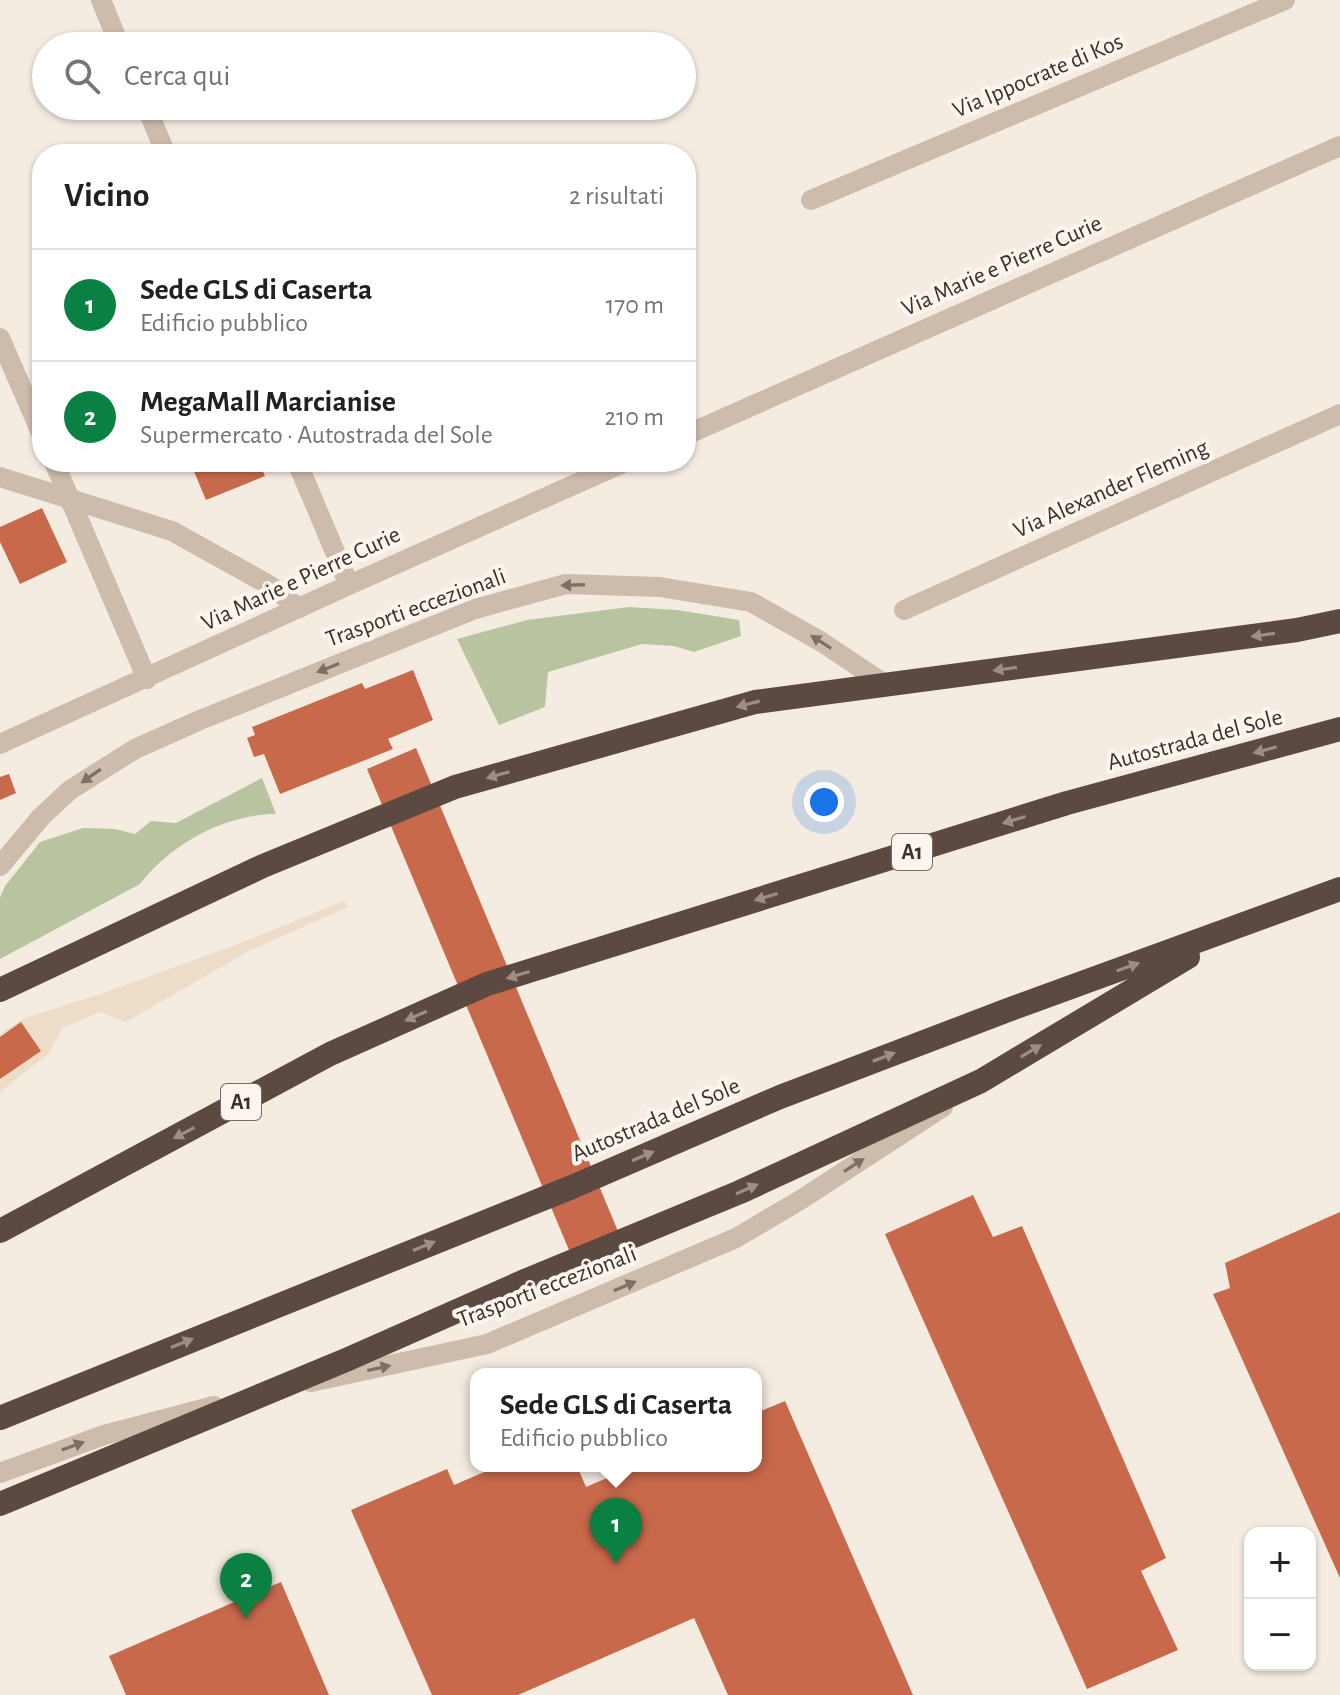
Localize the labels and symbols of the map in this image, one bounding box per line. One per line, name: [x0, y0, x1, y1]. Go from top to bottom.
street label: Via Ippocrate di Kos: [949, 29, 1127, 123]
street label: Via Marie e Pierre Curie: [898, 211, 1106, 321]
street label: Via Alexander Fleming: [1010, 435, 1212, 543]
street label: Via Marie e Pierre Curie: [198, 522, 404, 636]
street label: Trasporti eccezionali: [323, 564, 509, 652]
one-way arrow: [560, 579, 585, 592]
one-way arrow: [1250, 629, 1275, 642]
one-way arrow: [810, 635, 832, 649]
one-way arrow: [316, 662, 340, 675]
one-way arrow: [993, 663, 1018, 676]
one-way arrow: [735, 699, 760, 711]
street label: Autostrada del Sole: [1105, 705, 1285, 775]
one-way arrow: [1252, 744, 1277, 756]
one-way arrow: [81, 768, 102, 783]
one-way arrow: [485, 769, 510, 781]
your location: [804, 782, 844, 822]
one-way arrow: [1002, 814, 1026, 827]
road number: A1: [892, 834, 932, 870]
one-way arrow: [754, 891, 778, 904]
one-way arrow: [1116, 961, 1140, 973]
one-way arrow: [506, 969, 530, 981]
one-way arrow: [404, 1009, 427, 1023]
one-way arrow: [1020, 1044, 1042, 1058]
one-way arrow: [872, 1050, 896, 1063]
street label: Autostrada del Sole: [568, 1074, 744, 1166]
road number: A1: [221, 1084, 261, 1120]
one-way arrow: [172, 1126, 195, 1139]
one-way arrow: [632, 1149, 655, 1163]
one-way arrow: [844, 1158, 865, 1173]
one-way arrow: [735, 1182, 759, 1195]
one-way arrow: [412, 1239, 436, 1252]
street label: Trasporti eccezionali: [454, 1242, 640, 1332]
one-way arrow: [613, 1280, 637, 1293]
one-way arrow: [170, 1336, 194, 1349]
one-way arrow: [367, 1361, 392, 1374]
one-way arrow: [61, 1440, 85, 1452]
pin: 1: [590, 1498, 642, 1564]
pin: 2: [220, 1553, 272, 1619]

